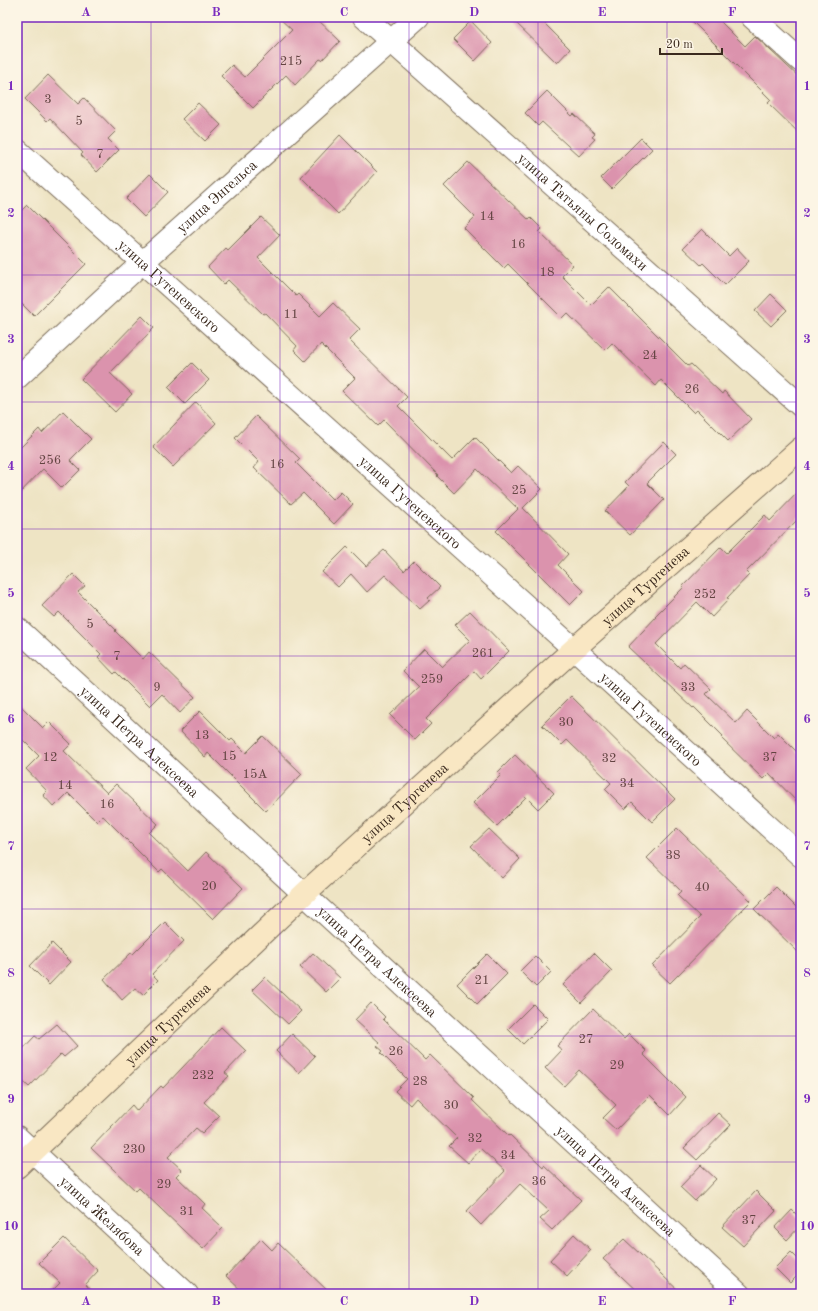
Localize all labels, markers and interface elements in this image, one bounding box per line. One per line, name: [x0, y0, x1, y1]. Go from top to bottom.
text: A: [81, 6, 91, 19]
text: B: [211, 6, 221, 19]
text: C: [340, 6, 348, 19]
text: D: [469, 6, 479, 19]
text: E: [598, 6, 607, 19]
text: F: [728, 6, 737, 19]
scale bar: [660, 30, 722, 56]
text: 20 m: [666, 39, 693, 51]
house number: 215: [280, 55, 302, 68]
text: 1: [7, 80, 15, 93]
text: 1: [803, 80, 811, 93]
house number: 3: [44, 93, 52, 106]
house number: 5: [75, 115, 83, 128]
house number: 7: [96, 148, 104, 161]
street label: улица Татьяны Соломахи: [514, 151, 650, 275]
street label: улица Энгельса: [175, 158, 261, 237]
text: 2: [7, 207, 15, 220]
text: 2: [803, 207, 811, 220]
house number: 14: [479, 210, 495, 223]
street label: улица Гутеневского: [114, 238, 222, 337]
house number: 16: [510, 238, 526, 251]
house number: 18: [539, 266, 555, 279]
house number: 11: [283, 308, 299, 321]
text: 3: [7, 333, 15, 346]
text: 3: [803, 333, 811, 346]
house number: 24: [642, 349, 658, 362]
house number: 26: [684, 383, 700, 396]
house number: 256: [39, 454, 61, 467]
street label: улица Гутеневского: [355, 454, 463, 553]
house number: 16: [269, 458, 285, 471]
text: 4: [7, 460, 15, 473]
text: 4: [803, 460, 811, 473]
house number: 25: [511, 484, 527, 497]
street label: улица Тургенева: [600, 544, 693, 630]
text: 5: [7, 587, 15, 600]
text: 5: [803, 587, 811, 600]
house number: 252: [694, 588, 716, 601]
house number: 5: [86, 618, 94, 631]
house number: 261: [472, 647, 494, 660]
house number: 7: [113, 650, 121, 663]
street label: улица Гутеневского: [596, 670, 704, 770]
house number: 259: [421, 673, 443, 686]
house number: 9: [153, 681, 161, 694]
house number: 33: [680, 681, 696, 694]
street label: улица Петра Алексеева: [76, 684, 201, 802]
text: 6: [7, 713, 15, 726]
text: 6: [803, 713, 811, 726]
house number: 30: [558, 716, 574, 729]
house number: 13: [194, 729, 210, 742]
house number: 15: [221, 750, 237, 763]
house number: 12: [42, 751, 58, 764]
house number: 37: [762, 751, 778, 764]
house number: 32: [601, 752, 617, 765]
street label: улица Тургенева: [359, 760, 452, 847]
house number: 15А: [242, 768, 268, 781]
house number: 34: [619, 777, 635, 790]
house number: 14: [57, 779, 73, 792]
house number: 16: [99, 798, 115, 811]
text: 7: [7, 840, 15, 853]
text: 7: [803, 840, 811, 853]
house number: 38: [665, 849, 681, 862]
house number: 20: [201, 880, 217, 893]
house number: 40: [694, 881, 710, 894]
street label: улица Петра Алексеева: [314, 904, 439, 1021]
text: 8: [7, 967, 15, 980]
text: 8: [803, 967, 811, 980]
house number: 21: [474, 974, 490, 987]
street label: улица Тургенева: [123, 980, 215, 1069]
house number: 27: [578, 1033, 594, 1046]
house number: 26: [388, 1045, 404, 1058]
house number: 29: [609, 1059, 625, 1072]
house number: 232: [192, 1069, 214, 1082]
house number: 28: [412, 1075, 428, 1088]
text: 9: [7, 1093, 15, 1106]
text: 9: [803, 1093, 811, 1106]
house number: 30: [443, 1099, 459, 1112]
street label: улица Петра Алексеева: [552, 1123, 678, 1241]
house number: 32: [467, 1132, 483, 1145]
house number: 230: [123, 1143, 145, 1156]
house number: 34: [500, 1149, 516, 1162]
street label: улица Желябова: [56, 1174, 147, 1260]
house number: 36: [531, 1175, 547, 1188]
house number: 29: [156, 1178, 172, 1191]
house number: 31: [179, 1205, 195, 1218]
house number: 37: [741, 1214, 757, 1227]
text: 10: [3, 1220, 19, 1233]
text: 10: [799, 1220, 815, 1233]
text: A: [81, 1295, 91, 1308]
text: B: [211, 1295, 221, 1308]
text: C: [340, 1295, 348, 1308]
text: D: [469, 1295, 479, 1308]
text: E: [598, 1295, 607, 1308]
text: F: [728, 1295, 737, 1308]

